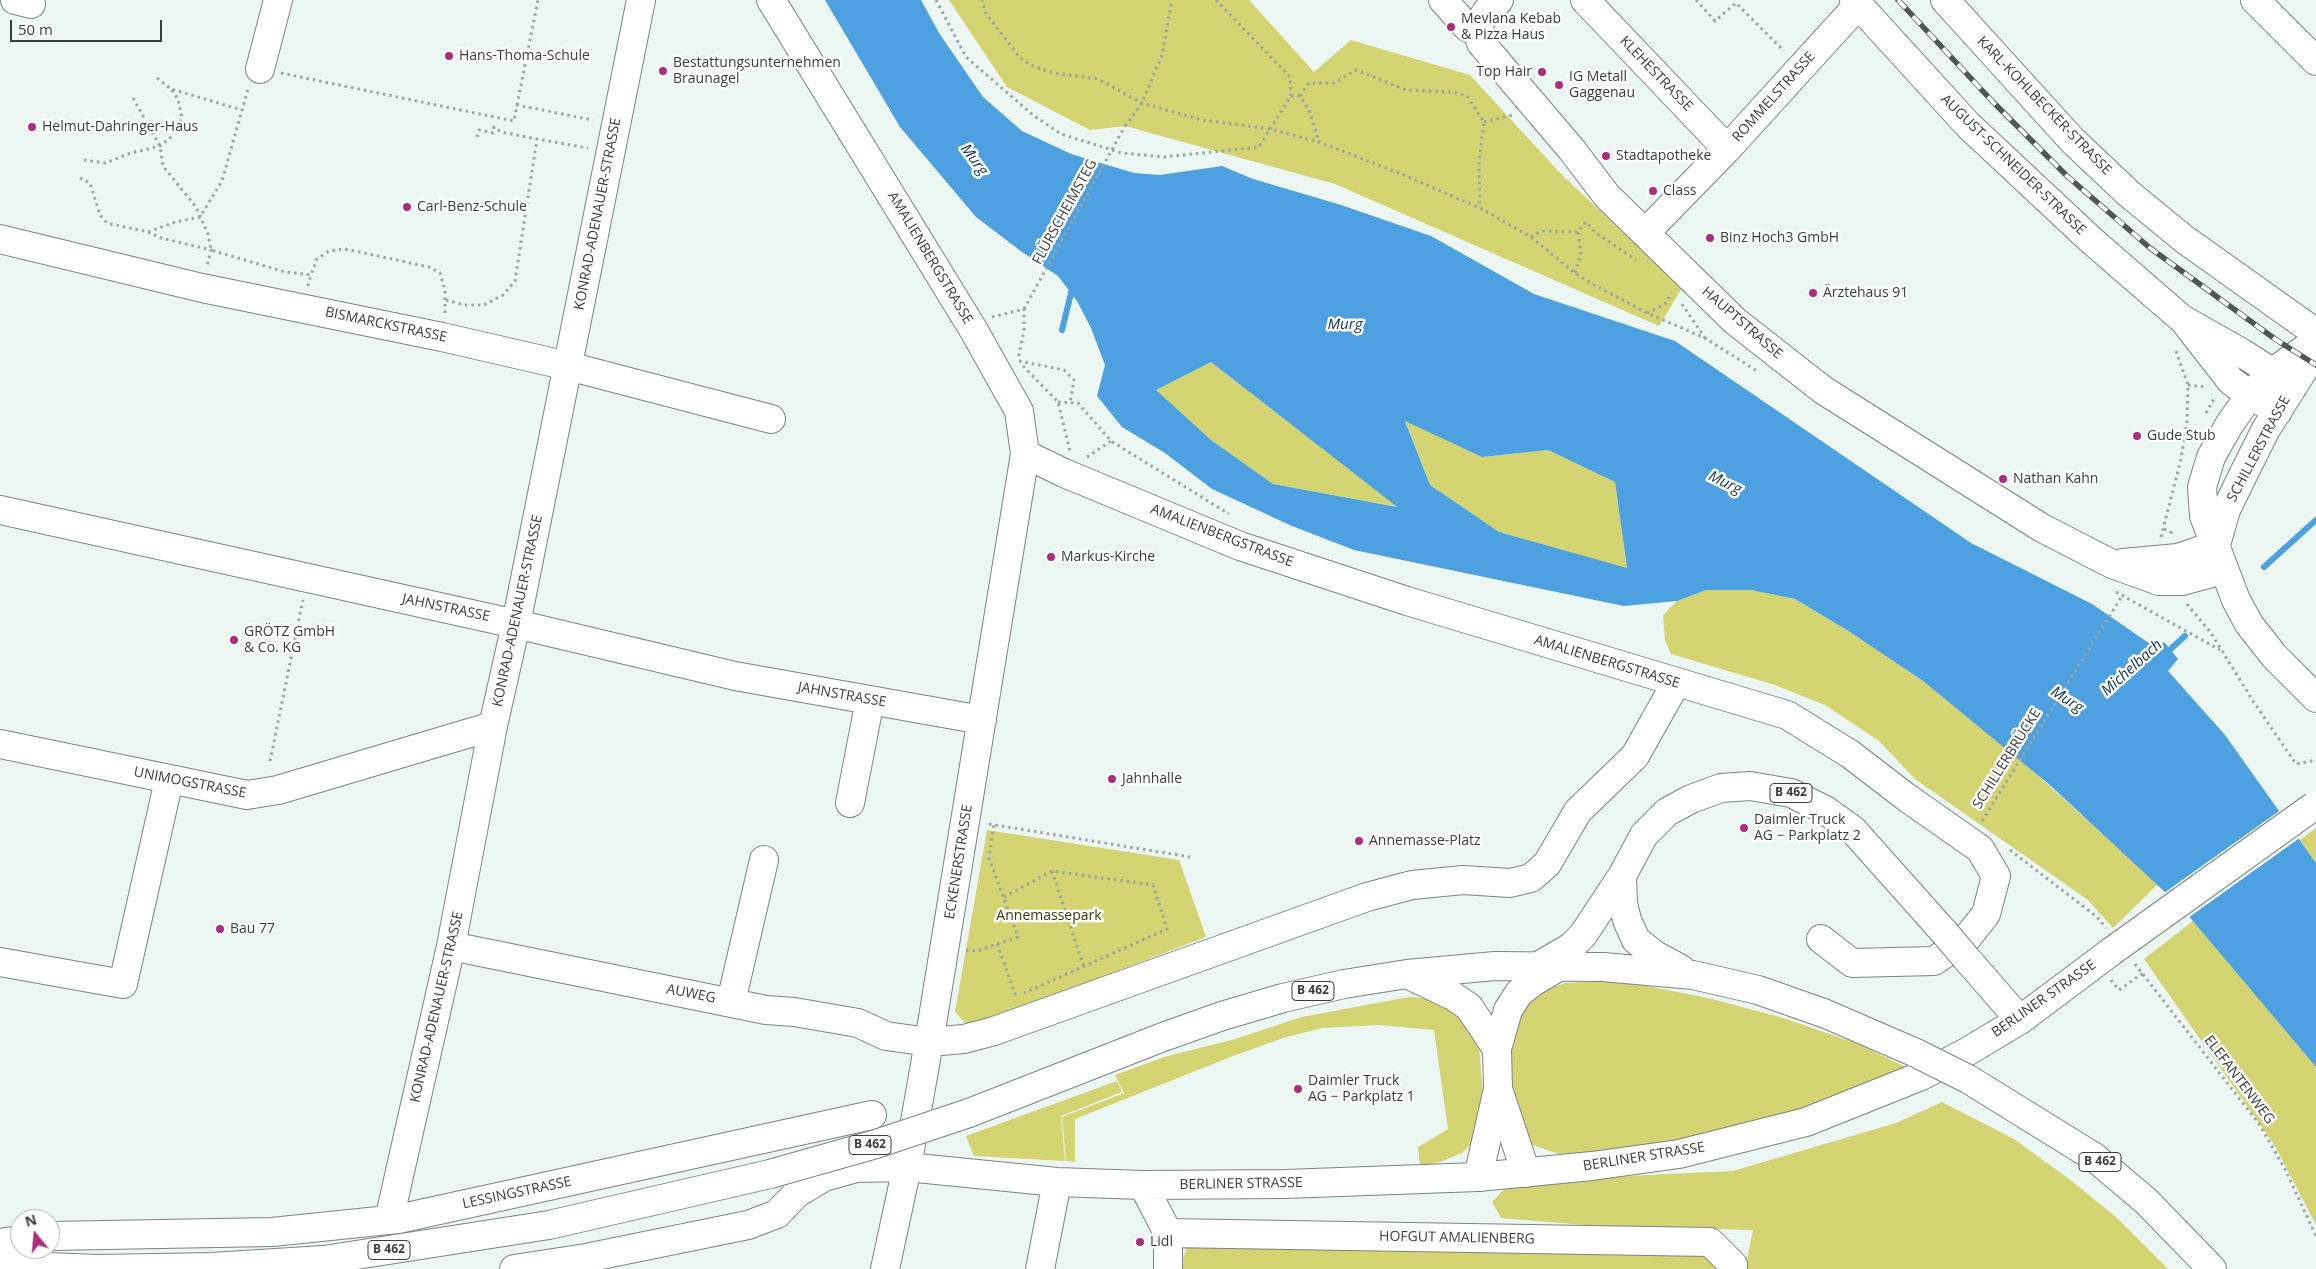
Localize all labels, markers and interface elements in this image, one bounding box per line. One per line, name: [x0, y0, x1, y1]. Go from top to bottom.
scale bar: [12, 10, 165, 42]
place label: Mevlana Kebab & Pizza Haus: [1461, 11, 1561, 44]
text: 50 m: [18, 19, 53, 39]
marker: Mevlana Kebab & Pizza Haus: [1445, 21, 1457, 33]
street label: KLEHESTRASSE: [1616, 33, 1696, 115]
street label: KARL-KOHLBECKER-STRASSE: [1973, 33, 2115, 179]
place label: Hans-Thoma-Schule: [459, 48, 590, 64]
street label: ROMMELSTRASSE: [1729, 48, 1819, 146]
marker: Hans-Thoma-Schule: [443, 50, 455, 62]
place label: Bestattungsunternehmen Braunagel: [673, 55, 841, 88]
place label: Top Hair: [1476, 64, 1532, 80]
marker: Bestattungsunternehmen Braunagel: [657, 65, 669, 77]
marker: Top Hair: [1536, 66, 1548, 78]
place label: IG Metall Gaggenau: [1569, 69, 1635, 102]
marker: IG Metall Gaggenau: [1553, 79, 1565, 91]
street label: AUGUST-SCHNEIDER-STRASSE: [1937, 91, 2089, 239]
street label: KONRAD-ADENAUER-STRASSE: [571, 116, 625, 312]
place label: Helmut-Dahringer-Haus: [42, 119, 198, 135]
marker: Helmut-Dahringer-Haus: [26, 121, 38, 133]
water label: Murg: [956, 141, 992, 179]
place label: Stadtapotheke: [1616, 148, 1711, 164]
marker: Stadtapotheke: [1600, 150, 1612, 162]
street label: FLÜRSCHEIMSTEG: [1029, 156, 1101, 268]
place label: Class: [1663, 183, 1696, 199]
marker: Class: [1647, 185, 1659, 197]
street label: AMALIENBERGSTRASSE: [884, 189, 976, 327]
place label: Carl-Benz-Schule: [417, 199, 527, 215]
marker: Carl-Benz-Schule: [401, 201, 413, 213]
place label: Binz Hoch3 GmbH: [1720, 230, 1839, 246]
marker: Binz Hoch3 GmbH: [1704, 232, 1716, 244]
street label: HAUPTSTRASSE: [1698, 283, 1786, 363]
place label: Ärztehaus 91: [1823, 285, 1908, 301]
marker: Ärztehaus 91: [1807, 287, 1819, 299]
street label: BISMARCKSTRASSE: [324, 304, 448, 346]
water label: Murg: [1328, 316, 1362, 334]
street label: SCHILLERSTRASSE: [2224, 393, 2294, 505]
place label: Gude Stub: [2147, 428, 2216, 444]
marker: Gude Stub: [2131, 430, 2143, 442]
water label: Murg: [1705, 467, 1745, 499]
place label: Nathan Kahn: [2013, 471, 2098, 487]
marker: Nathan Kahn: [1997, 473, 2009, 485]
street label: AMALIENBERGSTRASSE: [1148, 501, 1296, 571]
street label: KONRAD-ADENAUER-STRASSE: [489, 514, 547, 708]
place label: Markus-Kirche: [1061, 549, 1155, 565]
marker: Markus-Kirche: [1045, 551, 1057, 563]
street label: JAHNSTRASSE: [400, 590, 492, 626]
place label: GRÖTZ GmbH & Co. KG: [244, 624, 335, 656]
street label: AMALIENBERGSTRASSE: [1532, 632, 1682, 692]
marker: GRÖTZ GmbH & Co. KG: [228, 634, 240, 646]
water label: Michelbach: [2098, 636, 2166, 700]
street label: JAHNSTRASSE: [796, 679, 888, 711]
water label: Murg: [2047, 683, 2087, 717]
street label: SCHILLERBRÜCKE: [1969, 706, 2045, 812]
street label: UNIMOGSTRASSE: [132, 764, 248, 802]
place label: Jahnhalle: [1122, 771, 1182, 787]
marker: Jahnhalle: [1106, 773, 1118, 785]
road number: B 462: [1770, 784, 1812, 802]
street label: ECKENERSTRASSE: [942, 803, 976, 921]
place label: Daimler Truck AG − Parkplatz 2: [1754, 812, 1861, 844]
marker: Daimler Truck AG − Parkplatz 2: [1738, 822, 1750, 834]
place label: Annemasse-Platz: [1369, 833, 1481, 849]
marker: Annemasse-Platz: [1353, 835, 1365, 847]
park label: Annemassepark: [996, 908, 1102, 924]
street label: KONRAD-ADENAUER-STRASSE: [407, 910, 467, 1104]
place label: Bau 77: [230, 921, 275, 937]
marker: Bau 77: [214, 923, 226, 935]
street label: BERLINER STRASSE: [1989, 957, 2099, 1041]
street label: AUWEG: [665, 981, 717, 1007]
road number: B 462: [1292, 981, 1334, 1000]
street label: ELEFANTENWEG: [2200, 1032, 2278, 1128]
place label: Daimler Truck AG − Parkplatz 1: [1308, 1073, 1415, 1106]
marker: Daimler Truck AG − Parkplatz 1: [1292, 1083, 1304, 1095]
road number: B 462: [849, 1136, 891, 1154]
street label: BERLINER STRASSE: [1582, 1139, 1706, 1175]
road number: B 462: [2079, 1152, 2121, 1172]
street label: LESSINGSTRASSE: [461, 1173, 573, 1213]
street label: BERLINER STRASSE: [1179, 1175, 1303, 1193]
north arrow: [10, 1209, 60, 1259]
text: N: [23, 1209, 39, 1231]
street label: HOFGUT AMALIENBERG: [1379, 1228, 1535, 1248]
place label: Lidl: [1150, 1234, 1173, 1250]
marker: Lidl: [1134, 1236, 1146, 1248]
road number: B 462: [368, 1240, 410, 1260]

